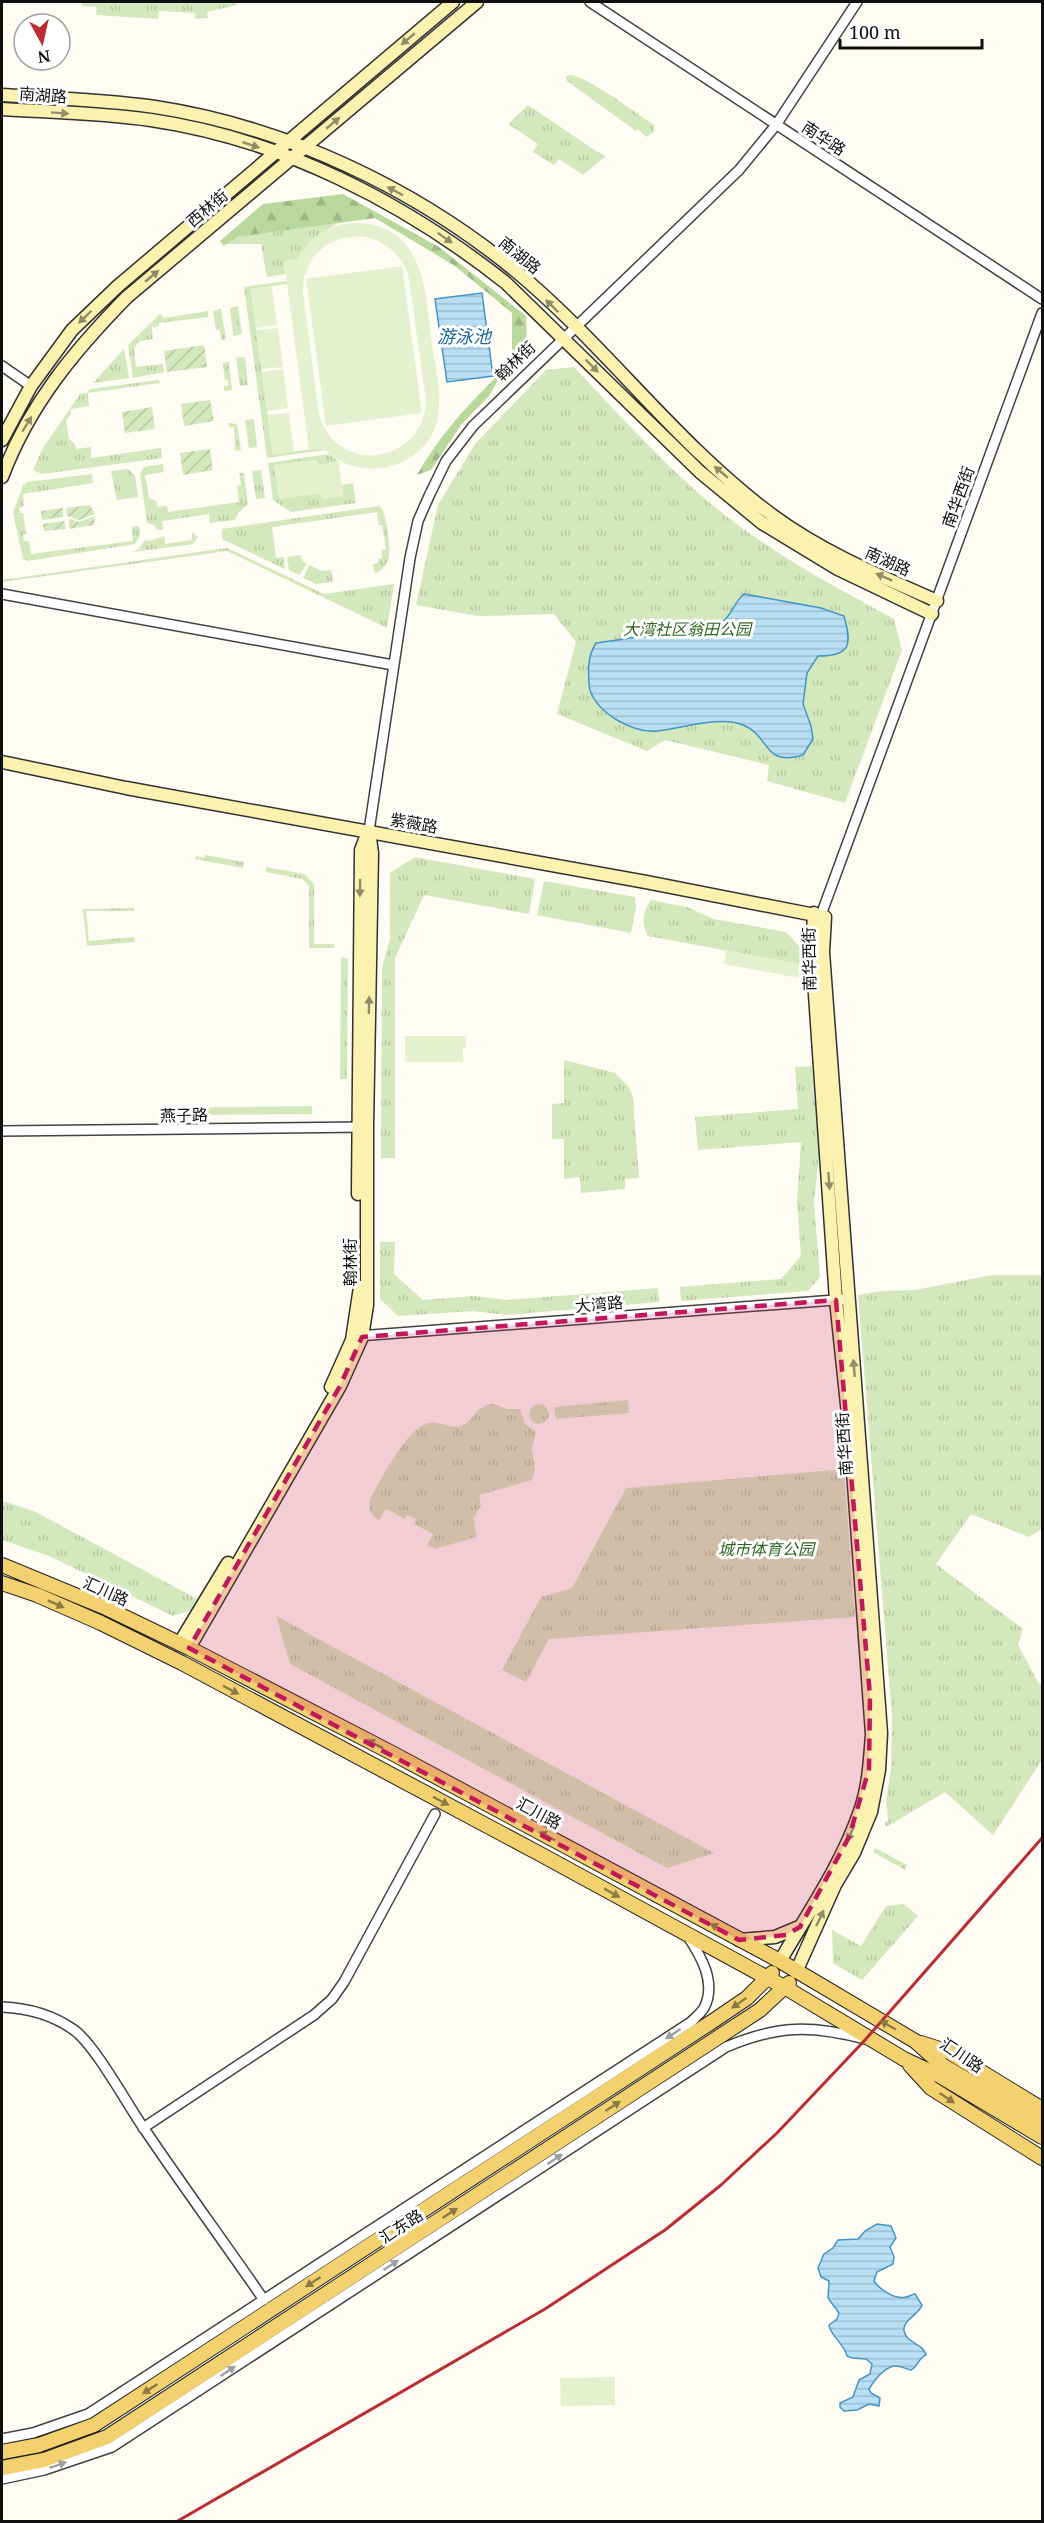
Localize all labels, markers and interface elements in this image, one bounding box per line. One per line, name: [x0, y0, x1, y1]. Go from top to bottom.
north arrow: [12, 12, 72, 72]
scale bar: [840, 12, 982, 50]
text: 100 m: [849, 20, 901, 44]
one-way arrow: [401, 32, 416, 45]
text: N: [36, 45, 52, 69]
street label: 南湖路: [18, 82, 68, 108]
one-way arrow: [50, 108, 69, 117]
one-way arrow: [325, 116, 341, 129]
street label: 南华路: [798, 116, 850, 160]
one-way arrow: [242, 141, 260, 151]
street label: 西林街: [182, 184, 232, 232]
one-way arrow: [387, 186, 404, 196]
street label: 南湖路: [494, 231, 546, 279]
one-way arrow: [437, 232, 453, 244]
one-way arrow: [144, 270, 159, 283]
one-way arrow: [546, 299, 560, 313]
one-way arrow: [79, 310, 93, 324]
water label: 游泳池: [437, 324, 493, 348]
street label: 翰林街: [490, 336, 540, 386]
one-way arrow: [585, 359, 600, 373]
one-way arrow: [21, 416, 32, 432]
street label: 南华西街: [937, 463, 979, 531]
one-way arrow: [713, 466, 729, 479]
street label: 南湖路: [862, 541, 914, 581]
one-way arrow: [875, 572, 893, 581]
park label: 大湾社区翁田公园: [623, 618, 753, 640]
street label: 紫薇路: [388, 808, 440, 838]
one-way arrow: [355, 879, 365, 898]
street label: 南华西街: [797, 927, 821, 991]
one-way arrow: [364, 996, 374, 1015]
street label: 燕子路: [160, 1104, 208, 1126]
one-way arrow: [824, 1171, 833, 1190]
street label: 翰林街: [339, 1238, 361, 1286]
street label: 大湾路: [574, 1291, 624, 1317]
one-way arrow: [849, 1358, 859, 1377]
street label: 南华西街: [831, 1411, 857, 1477]
park label: 城市体育公园: [718, 1538, 816, 1560]
street label: 汇川路: [80, 1571, 132, 1611]
one-way arrow: [48, 1599, 66, 1609]
one-way arrow: [223, 1685, 240, 1695]
one-way arrow: [366, 1739, 383, 1749]
street label: 汇川路: [513, 1792, 565, 1834]
one-way arrow: [432, 1796, 449, 1806]
one-way arrow: [845, 1824, 855, 1842]
one-way arrow: [538, 1831, 555, 1841]
one-way arrow: [604, 1888, 621, 1898]
one-way arrow: [815, 1909, 825, 1927]
one-way arrow: [710, 1923, 727, 1933]
one-way arrow: [732, 1997, 748, 2009]
one-way arrow: [880, 2019, 896, 2030]
one-way arrow: [665, 2028, 681, 2039]
street label: 汇川路: [936, 2032, 988, 2078]
one-way arrow: [939, 2092, 955, 2103]
one-way arrow: [605, 2100, 621, 2112]
one-way arrow: [546, 2153, 563, 2164]
street label: 汇东路: [375, 2204, 427, 2248]
one-way arrow: [442, 2207, 458, 2219]
one-way arrow: [383, 2260, 399, 2271]
one-way arrow: [305, 2277, 321, 2288]
one-way arrow: [220, 2366, 236, 2377]
one-way arrow: [142, 2383, 158, 2395]
one-way arrow: [49, 2460, 67, 2470]

